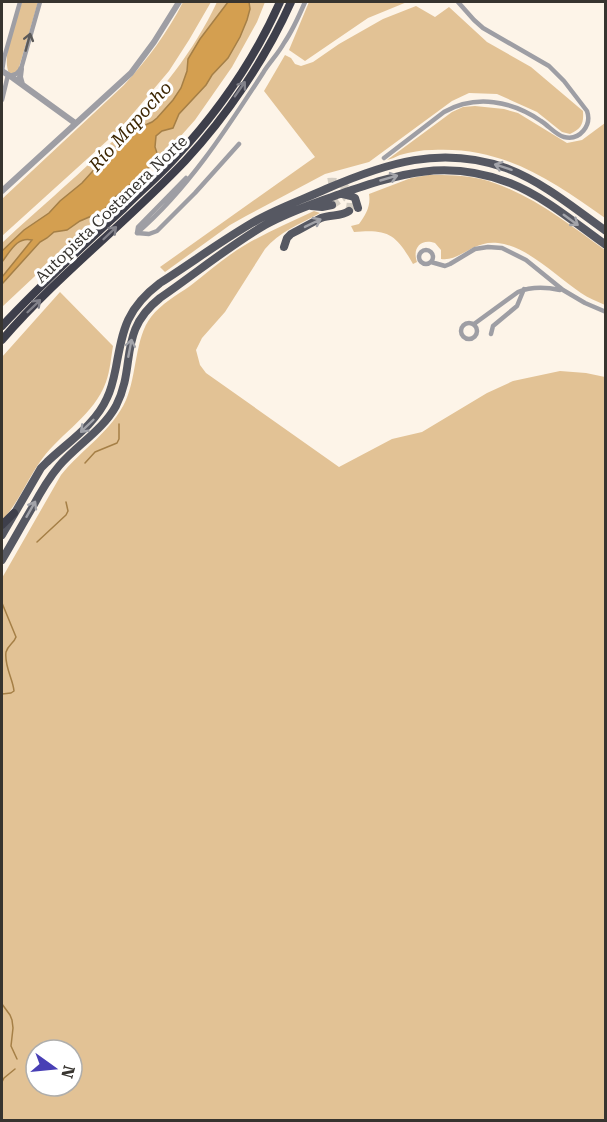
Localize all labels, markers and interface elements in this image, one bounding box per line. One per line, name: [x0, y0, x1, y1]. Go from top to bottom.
one-way arrow: [23, 33, 35, 52]
water label: Río Mapocho: [84, 77, 176, 176]
one-way arrow: [234, 81, 247, 98]
street label: Autopista Costanera Norte: [31, 131, 191, 287]
one-way arrow: [494, 161, 513, 172]
one-way arrow: [379, 172, 398, 183]
one-way arrow: [563, 214, 579, 226]
one-way arrow: [303, 216, 321, 228]
one-way arrow: [102, 226, 117, 241]
one-way arrow: [26, 299, 41, 314]
one-way arrow: [125, 338, 136, 358]
one-way arrow: [80, 418, 95, 433]
one-way arrow: [25, 501, 37, 518]
north arrow: [24, 1038, 84, 1098]
text: N: [57, 1063, 79, 1080]

